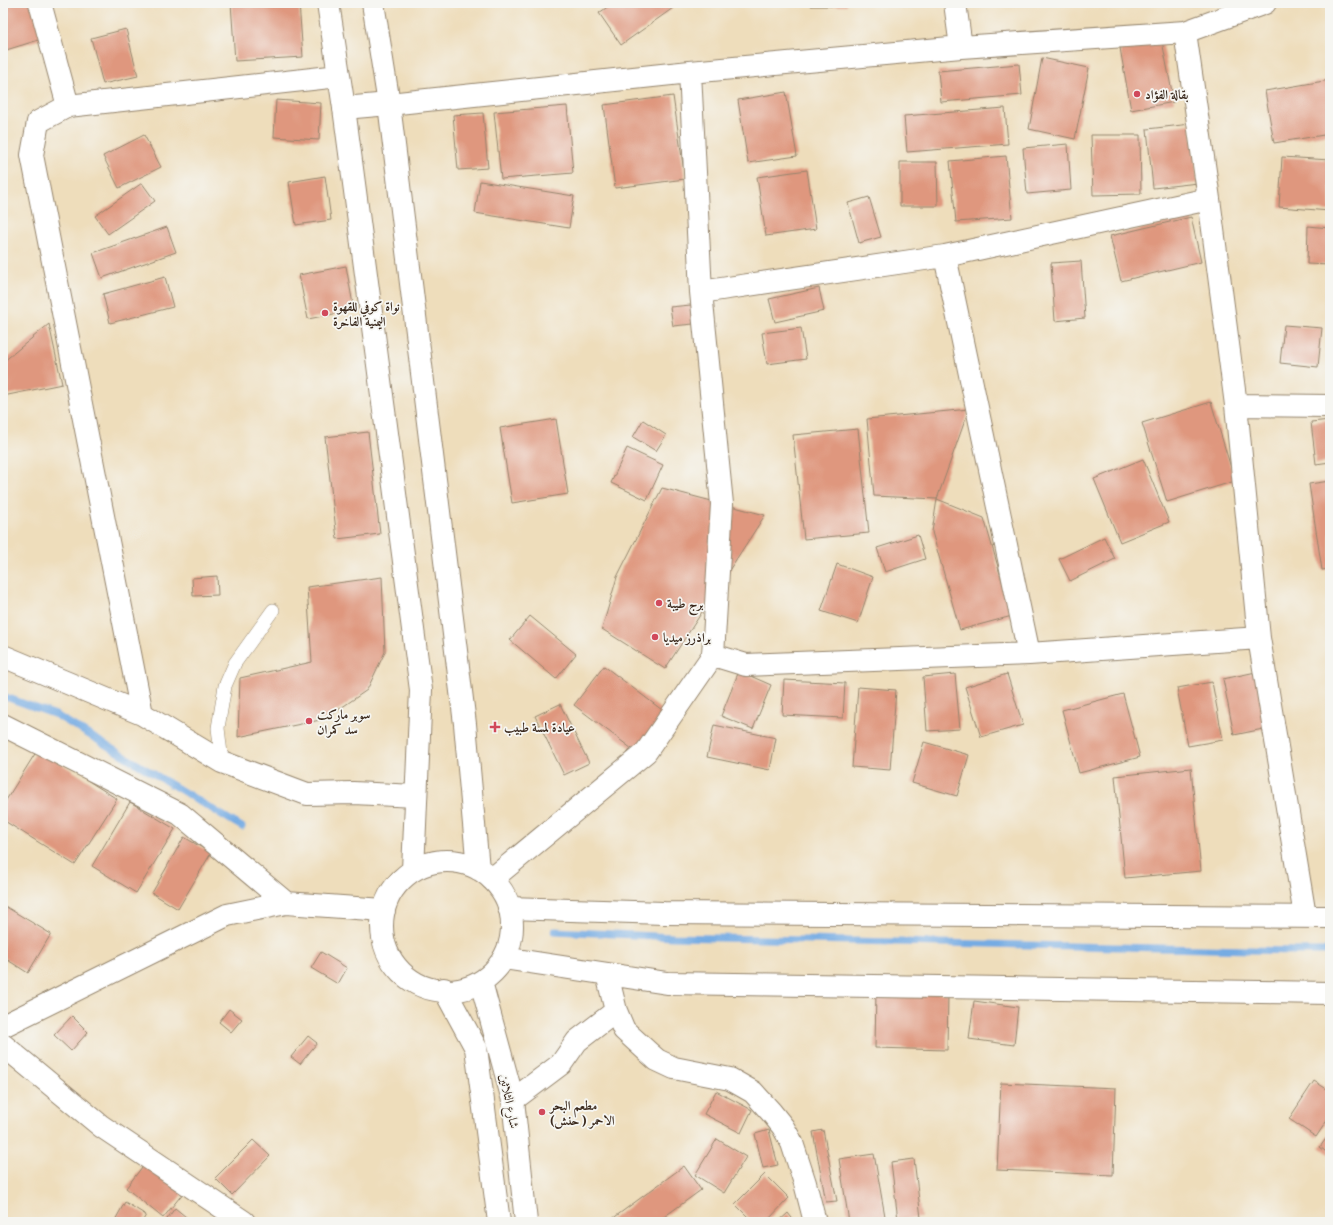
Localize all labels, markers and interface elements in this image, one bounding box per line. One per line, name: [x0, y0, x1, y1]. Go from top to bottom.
place label: بقالة الفؤاد: [1145, 85, 1189, 104]
marker: بقالة الفؤاد: [1132, 89, 1142, 99]
place label: نواة كوفي للقهوة اليمنية الفاخرة: [333, 297, 400, 331]
marker: نواة كوفي للقهوة اليمنية الفاخرة: [320, 308, 330, 318]
place label: برج طيبة: [667, 594, 704, 616]
marker: برج طيبة: [654, 598, 664, 608]
place label: براذرز ميديا: [663, 628, 712, 647]
marker: براذرز ميديا: [650, 632, 660, 642]
place label: سوبر ماركت سد كمران: [317, 705, 370, 739]
marker: سوبر ماركت سد كمران: [304, 716, 314, 726]
place label: عيادة لمسة طبيب: [504, 718, 575, 737]
marker: عيادة لمسة طبيب: [489, 721, 501, 733]
street label: شارع الثلاثين: [493, 1072, 524, 1130]
place label: مطعم البحر الاحمر ( حنش): [548, 1096, 615, 1130]
marker: مطعم البحر الاحمر ( حنش): [537, 1107, 547, 1117]

